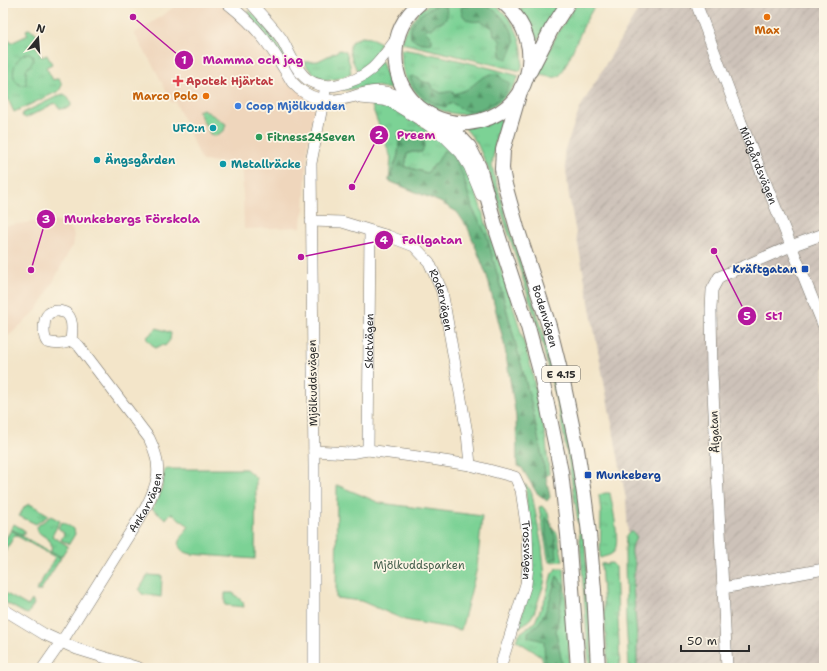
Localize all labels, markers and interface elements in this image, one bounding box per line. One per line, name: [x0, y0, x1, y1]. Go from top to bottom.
marker: Max: [762, 12, 772, 22]
north arrow: [18, 18, 58, 58]
text: N: [34, 20, 47, 37]
place label: Max: [754, 23, 780, 38]
callout: Mamma och jag: [174, 48, 311, 72]
text: 1: [181, 52, 187, 68]
text: Mamma och jag: [203, 52, 304, 68]
place label: Apotek Hjärtat: [186, 74, 274, 89]
marker: Apotek Hjärtat: [173, 76, 183, 86]
place label: Marco Polo: [133, 89, 198, 104]
marker: Marco Polo: [201, 91, 211, 101]
place label: Coop Mjölkudden: [246, 99, 346, 114]
marker: Coop Mjölkudden: [233, 101, 243, 111]
place label: UFO:n: [172, 121, 206, 136]
marker: UFO:n: [208, 123, 218, 133]
callout: Preem: [369, 123, 443, 147]
street label: Midgårdsvägen: [736, 124, 781, 207]
text: 2: [375, 127, 384, 143]
text: Preem: [397, 127, 435, 143]
place label: Fitness24Seven: [267, 130, 356, 145]
marker: Fitness24Seven: [254, 132, 264, 142]
place label: Ängsgården: [105, 153, 176, 168]
marker: Ängsgården: [92, 155, 102, 165]
place label: Metallräcke: [231, 157, 301, 172]
marker: Metallräcke: [218, 159, 228, 169]
callout: Munkebergs Förskola: [36, 207, 208, 231]
text: 3: [42, 211, 50, 227]
text: Munkebergs Förskola: [64, 211, 201, 227]
callout: Fallgatan: [374, 228, 471, 252]
text: 4: [380, 232, 389, 248]
text: Fallgatan: [402, 232, 462, 248]
place label: Kräftgatan: [732, 262, 798, 277]
marker: Kräftgatan: [800, 264, 810, 274]
street label: Rodervägen: [425, 266, 456, 332]
street label: Bodenvägen: [529, 283, 562, 349]
callout: St1: [737, 304, 791, 328]
text: 5: [743, 308, 751, 324]
text: St1: [765, 308, 783, 324]
street label: Skotvägen: [361, 313, 377, 369]
street label: Mjölkuddsvägen: [305, 339, 321, 426]
road number: E 4.15: [542, 366, 580, 382]
street label: Ålgatan: [705, 410, 724, 454]
place label: Munkeberg: [596, 468, 661, 483]
marker: Munkeberg: [583, 470, 593, 480]
street label: Ankarvägen: [125, 472, 165, 535]
street label: Trossvägen: [518, 520, 536, 581]
park label: Mjölkuddsparken: [373, 558, 465, 573]
scale bar: [681, 627, 749, 653]
text: 50 m: [687, 633, 717, 649]

